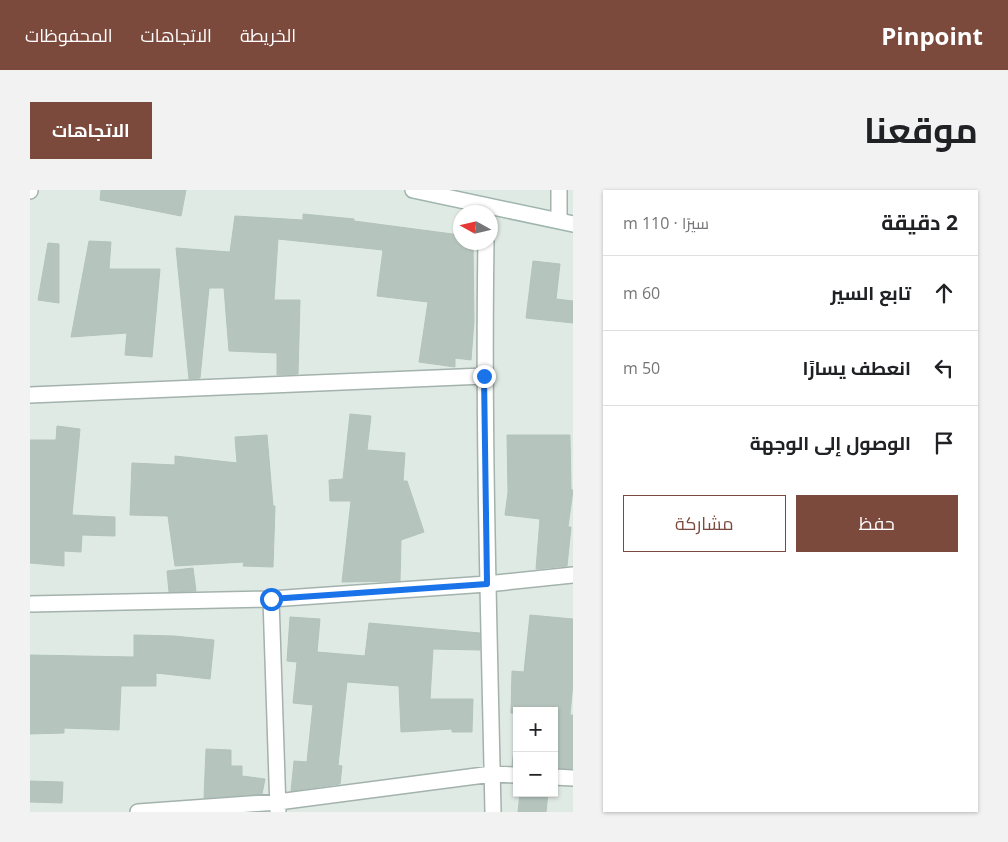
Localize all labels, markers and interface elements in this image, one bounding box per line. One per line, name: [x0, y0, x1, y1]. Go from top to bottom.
text: Pinpoint: [881, 19, 983, 52]
text: المحفوظات: [25, 23, 113, 47]
text: الاتجاهات: [141, 23, 212, 47]
text: الخريطة: [240, 23, 296, 47]
button: الاتجاهات: [30, 102, 152, 159]
text: موقعنا: [864, 106, 978, 153]
north arrow: [453, 205, 498, 250]
text: 2 دقيقة: [881, 208, 958, 236]
text: سيرًا · 110 m: [623, 212, 709, 234]
icon: ahead: [930, 279, 958, 307]
text: تابع السير: [831, 280, 911, 306]
text: 60 m: [623, 282, 660, 304]
icon: left: [930, 354, 958, 382]
text: انعطف يسارًا: [802, 355, 911, 381]
text: 50 m: [623, 357, 660, 379]
route end: [473, 365, 496, 388]
icon: arrive: [930, 429, 958, 457]
text: الوصول إلى الوجهة: [750, 430, 911, 456]
button: مشاركة: [623, 495, 786, 552]
button: حفظ: [796, 495, 958, 552]
route start: [260, 588, 283, 611]
map controls: [513, 707, 558, 797]
button: +: [513, 707, 558, 752]
button: −: [513, 752, 558, 797]

